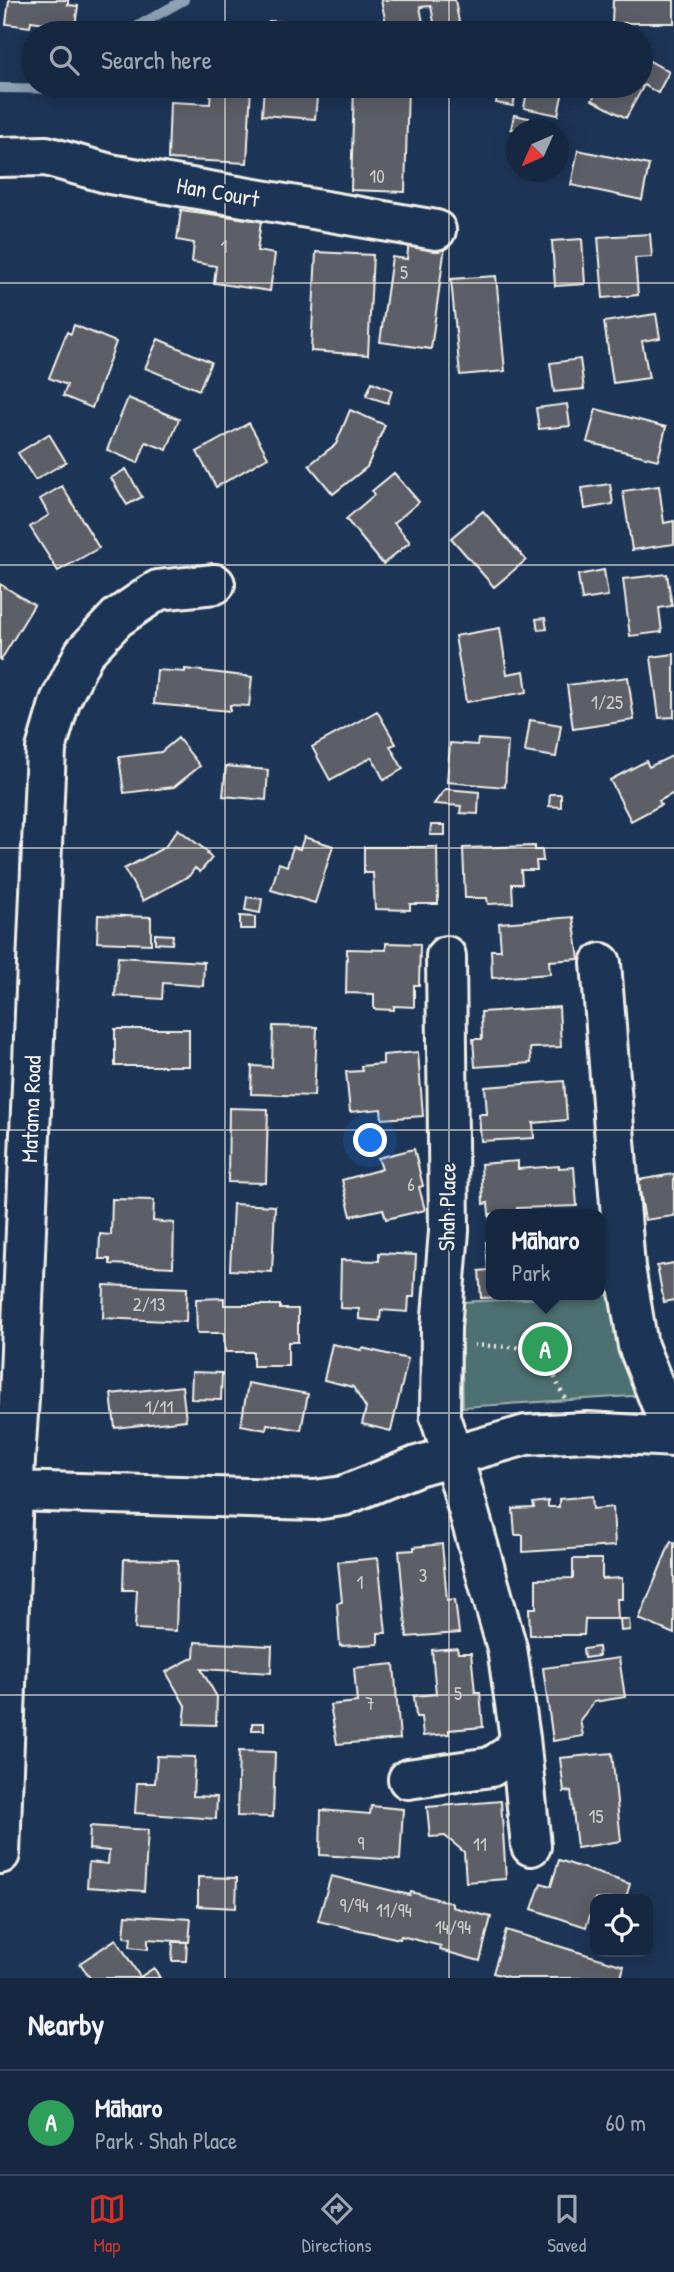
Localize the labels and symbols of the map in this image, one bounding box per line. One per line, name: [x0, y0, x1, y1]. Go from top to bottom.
north arrow: [506, 119, 569, 182]
house number: 10: [369, 163, 385, 189]
street label: Han Court: [174, 169, 263, 214]
house number: 1: [221, 233, 228, 259]
house number: 5: [400, 259, 408, 285]
house number: 1/25: [591, 689, 623, 715]
street label: Matama Road: [13, 1055, 48, 1163]
your location: [353, 1123, 387, 1157]
street label: Shah Place: [430, 1162, 463, 1251]
house number: 6: [407, 1171, 415, 1197]
house number: 2/13: [133, 1291, 165, 1317]
pin: A: [522, 1323, 568, 1375]
house number: 1/11: [145, 1394, 173, 1420]
house number: 3: [419, 1562, 427, 1588]
house number: 1: [357, 1569, 364, 1595]
house number: 5: [454, 1680, 462, 1706]
house number: 7: [365, 1690, 375, 1716]
house number: 15: [589, 1803, 603, 1829]
house number: 9: [358, 1830, 365, 1856]
house number: 11: [473, 1831, 487, 1857]
house number: 9/94: [339, 1892, 369, 1918]
house number: 11/94: [376, 1897, 412, 1923]
house number: 14/94: [435, 1914, 471, 1940]

